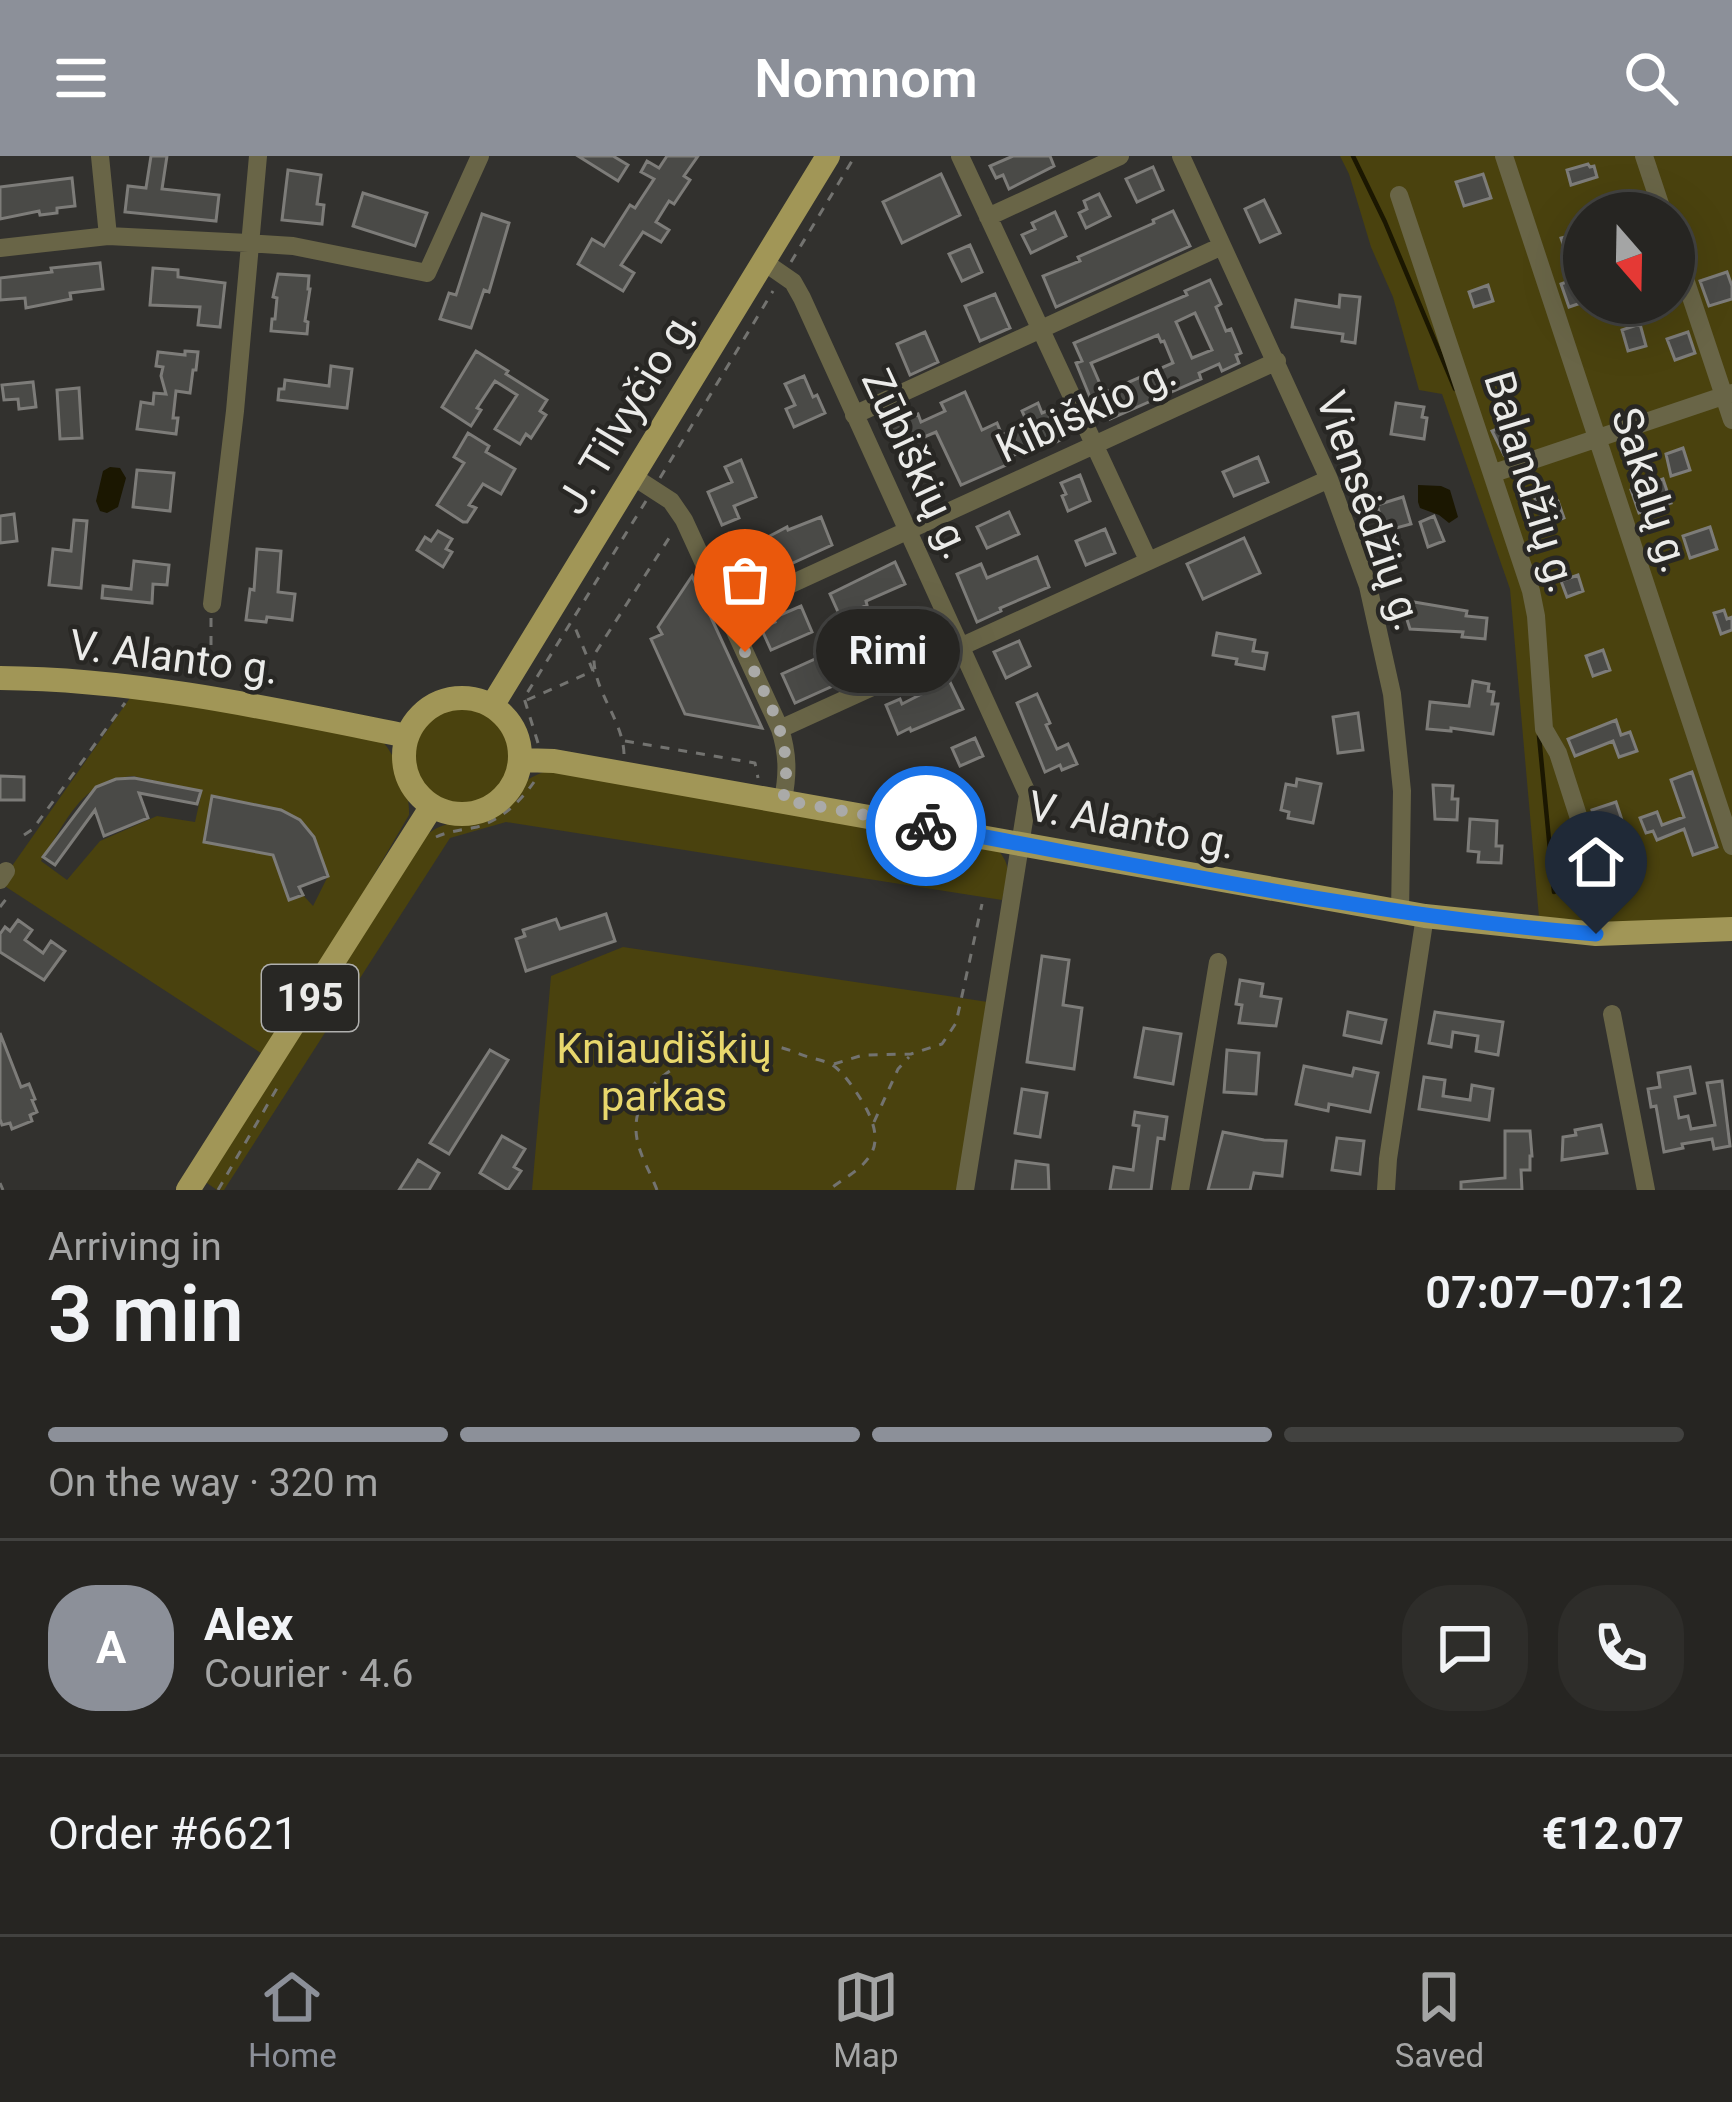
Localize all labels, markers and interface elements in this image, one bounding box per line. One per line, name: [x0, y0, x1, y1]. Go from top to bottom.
icon: menu: [48, 45, 114, 111]
icon: search: [1618, 45, 1684, 111]
text: Nomnom: [754, 47, 978, 110]
north arrow: [1563, 192, 1695, 324]
map controls: [1563, 192, 1695, 324]
street label: J. Tilvyčio g.: [547, 300, 707, 522]
street label: Kibiškio g.: [988, 347, 1184, 473]
street label: Zūbiškių g.: [852, 362, 982, 566]
street label: Balandžių g.: [1474, 366, 1588, 598]
street label: Viensėdžių g.: [1306, 385, 1434, 637]
street label: Sakalų g.: [1601, 401, 1701, 579]
pin: [694, 529, 796, 652]
icon: bag: [712, 547, 778, 613]
callout: Rimi: [817, 610, 961, 694]
street label: V. Alanto g.: [67, 620, 281, 694]
text: Rimi: [849, 628, 927, 674]
courier: [866, 766, 986, 886]
street label: V. Alanto g.: [1024, 781, 1240, 869]
icon: bike: [893, 793, 959, 859]
pin: [1545, 811, 1647, 934]
icon: home: [1563, 829, 1629, 895]
road number: 195: [262, 965, 358, 1031]
park label: Kniaudiškių parkas: [556, 1024, 772, 1121]
text: Arriving in: [48, 1224, 222, 1270]
text: 07:07–07:12: [1425, 1266, 1684, 1319]
text: 3 min: [48, 1269, 244, 1360]
text: On the way · 320 m: [48, 1460, 379, 1506]
button: chat: [1402, 1585, 1528, 1711]
button: phone: [1558, 1585, 1684, 1711]
text: Alex: [204, 1598, 293, 1651]
text: A: [96, 1621, 126, 1674]
text: Courier · 4.6: [204, 1651, 413, 1697]
text: Order #6621: [48, 1807, 298, 1860]
text: €12.07: [1542, 1807, 1684, 1860]
tab: Home: [248, 1964, 337, 2075]
tab: Map: [833, 1964, 899, 2075]
tab: Saved: [1395, 1964, 1484, 2075]

